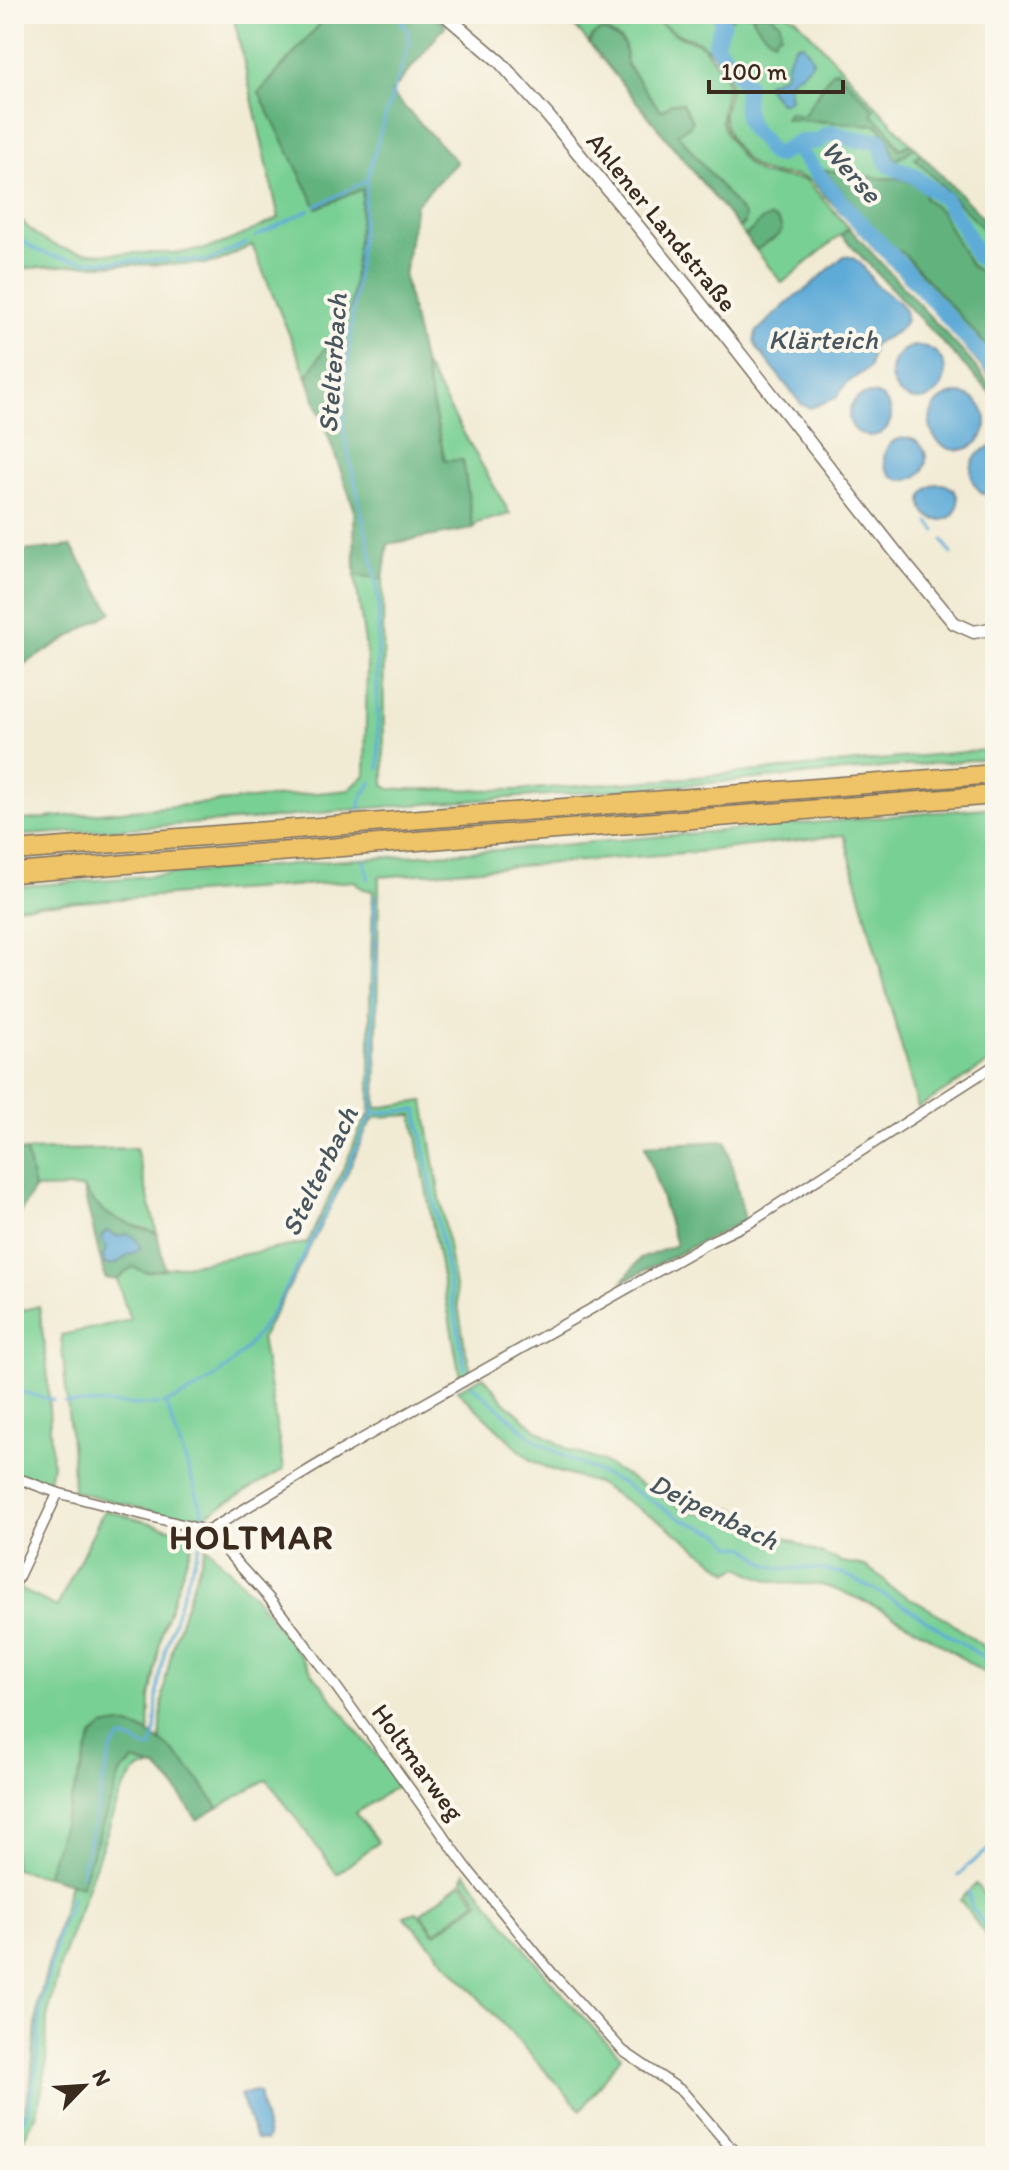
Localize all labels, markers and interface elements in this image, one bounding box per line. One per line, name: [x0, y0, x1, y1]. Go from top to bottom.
scale bar: [709, 44, 843, 94]
text: 100 m: [721, 57, 787, 86]
street label: Ahlener Landstraße: [580, 126, 744, 318]
water label: Werse: [815, 132, 890, 211]
water label: Stelterbach: [310, 291, 354, 434]
water label: Klärteich: [768, 322, 878, 356]
water label: Stelterbach: [273, 1100, 365, 1241]
water label: Deipenbach: [644, 1465, 785, 1557]
district label: HOLTMAR: [169, 1517, 335, 1558]
street label: Holtmarweg: [365, 1697, 472, 1827]
north arrow: [44, 2046, 124, 2126]
text: N: [86, 2065, 117, 2090]

